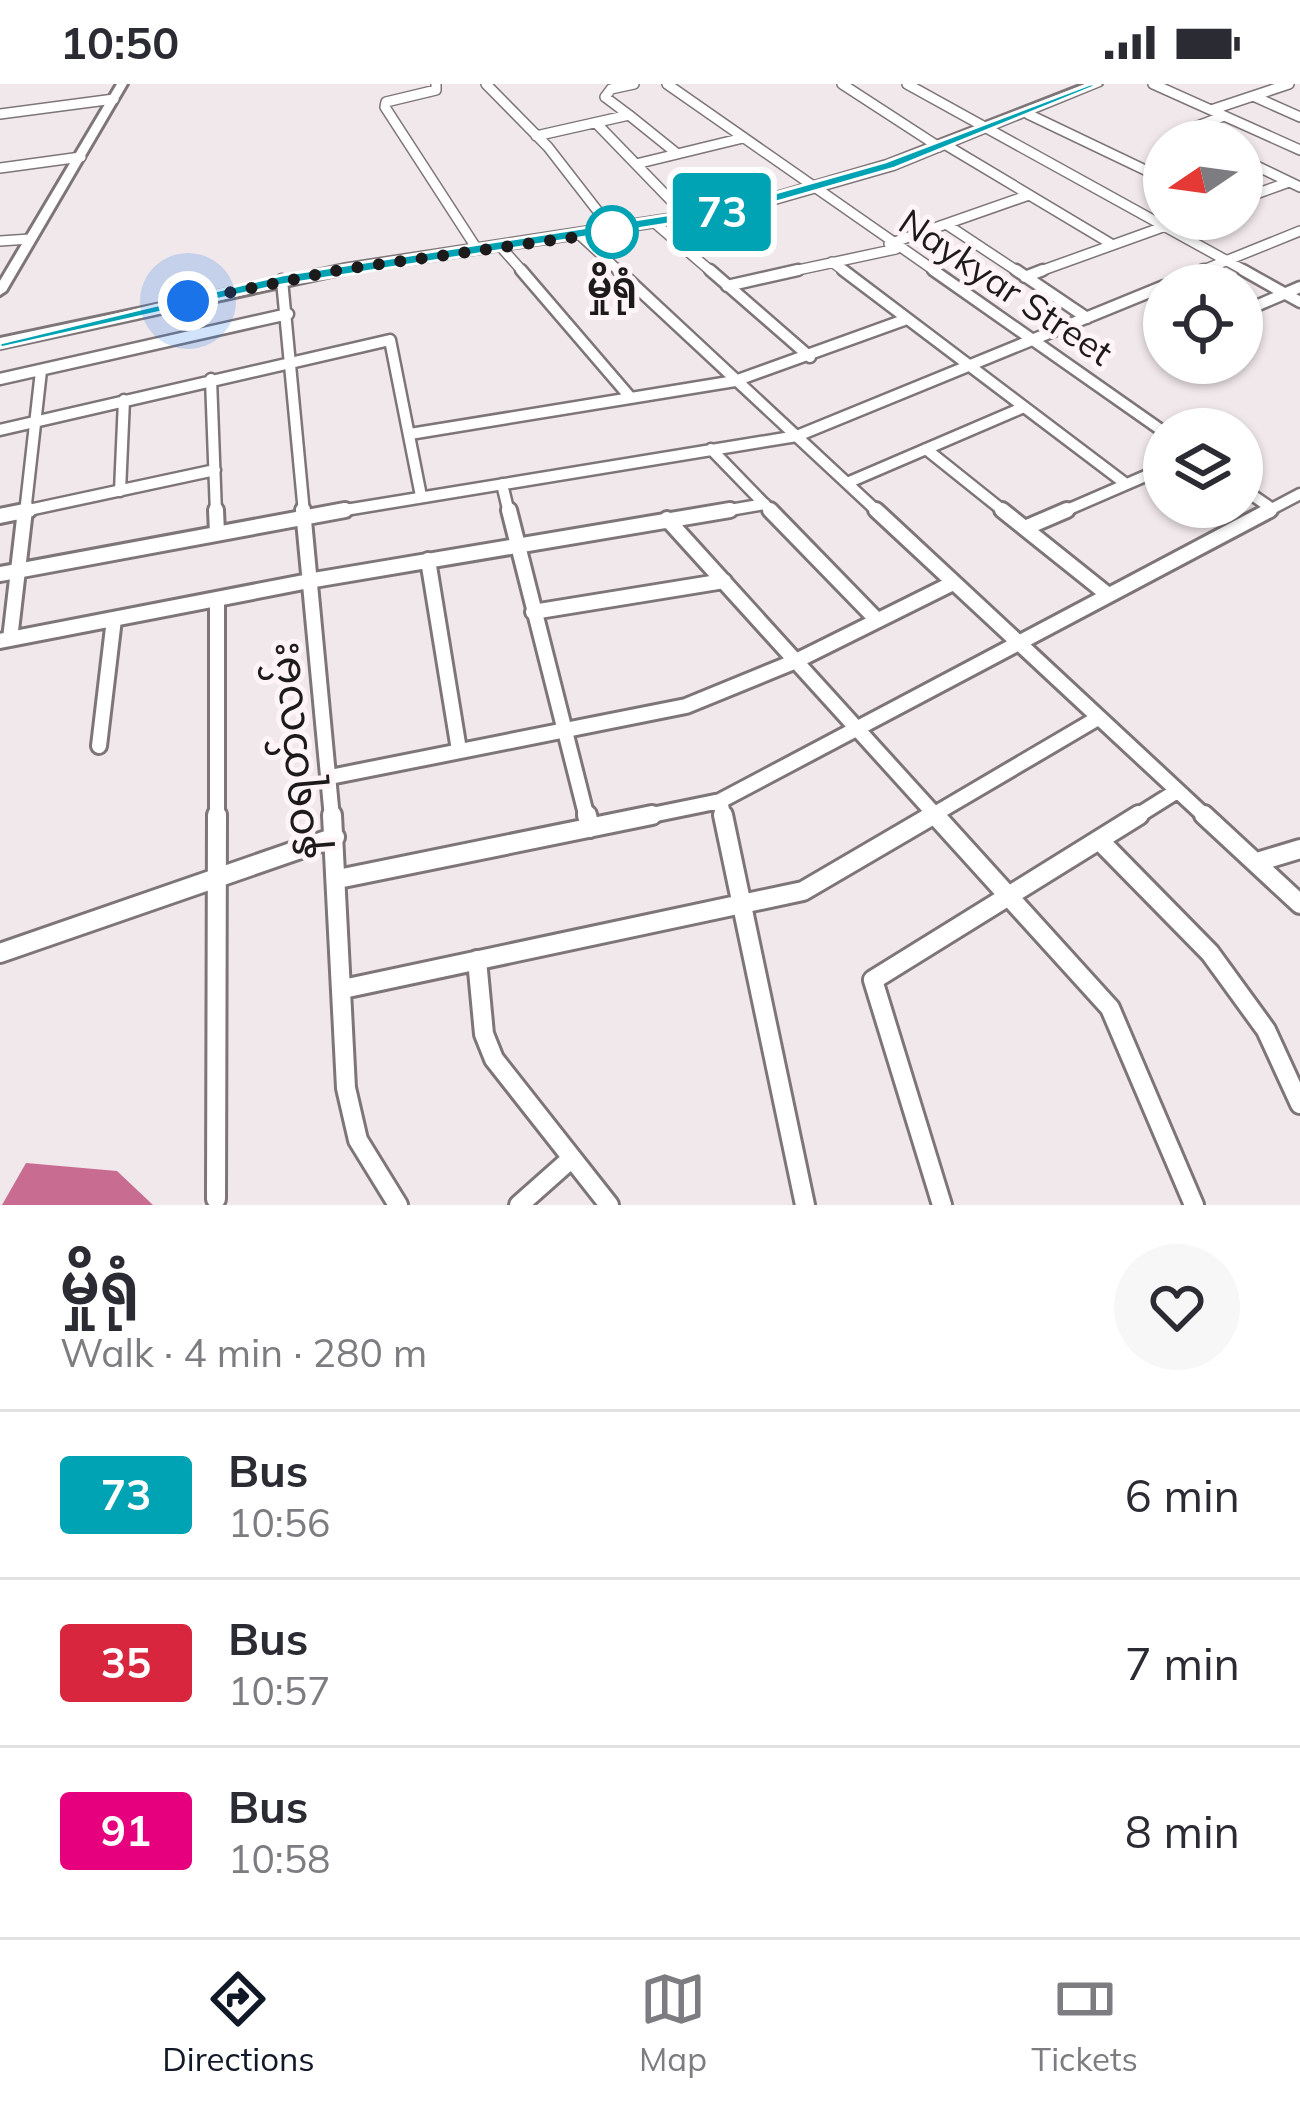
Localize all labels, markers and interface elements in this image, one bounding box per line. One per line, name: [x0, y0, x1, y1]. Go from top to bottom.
text: 10:50: [60, 14, 179, 70]
north arrow: [1143, 120, 1263, 240]
map controls: [1143, 120, 1263, 528]
line badge: 73: [668, 173, 776, 251]
text: 73: [697, 185, 747, 238]
street label: Naykyar Street: [891, 199, 1122, 375]
marker: မှိုရုံ: [587, 207, 637, 257]
place label: မှိုရုံ: [587, 262, 637, 315]
button: locate: [1143, 264, 1263, 384]
your location: [158, 271, 218, 331]
button: layers: [1143, 408, 1263, 528]
street label: နဝရတ်လမ်း: [256, 639, 336, 862]
button: heart: [1114, 1244, 1240, 1370]
text: မှိုရုံ: [60, 1247, 140, 1318]
text: Walk · 4 min · 280 m: [60, 1328, 427, 1377]
text: Bus: [228, 1442, 308, 1498]
text: 6 min: [1125, 1467, 1240, 1523]
text: 73: [101, 1468, 151, 1521]
text: 10:56: [228, 1498, 331, 1547]
text: Bus: [228, 1610, 308, 1666]
text: 7 min: [1125, 1635, 1240, 1691]
text: 35: [101, 1636, 151, 1689]
text: 10:57: [228, 1666, 331, 1715]
text: Bus: [228, 1778, 308, 1834]
text: 8 min: [1125, 1803, 1240, 1859]
text: 91: [101, 1804, 151, 1857]
text: 10:58: [228, 1834, 331, 1883]
tab: Directions: [162, 1966, 315, 2079]
tab: Map: [639, 1966, 707, 2079]
tab: Tickets: [1031, 1966, 1138, 2079]

